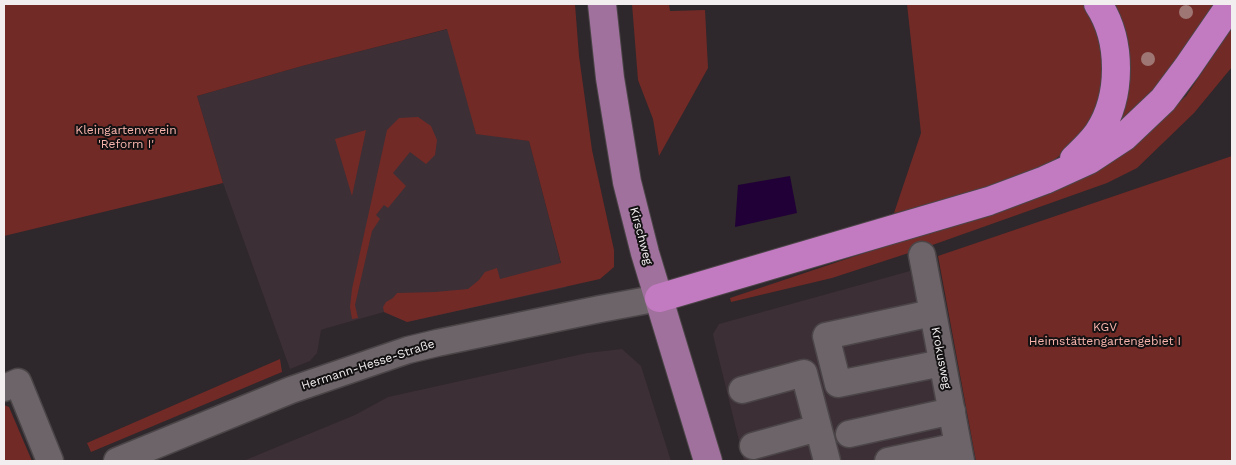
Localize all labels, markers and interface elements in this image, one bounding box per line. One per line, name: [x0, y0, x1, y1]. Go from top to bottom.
park label: Kleingartenverein 'Reform I': [75, 123, 177, 151]
street label: Kirschweg: [626, 206, 656, 266]
park label: KGV Heimstättengartengebiet I: [1029, 320, 1181, 348]
street label: Krokusweg: [928, 326, 954, 390]
street label: Hermann-Hesse-Straße: [300, 337, 436, 393]

